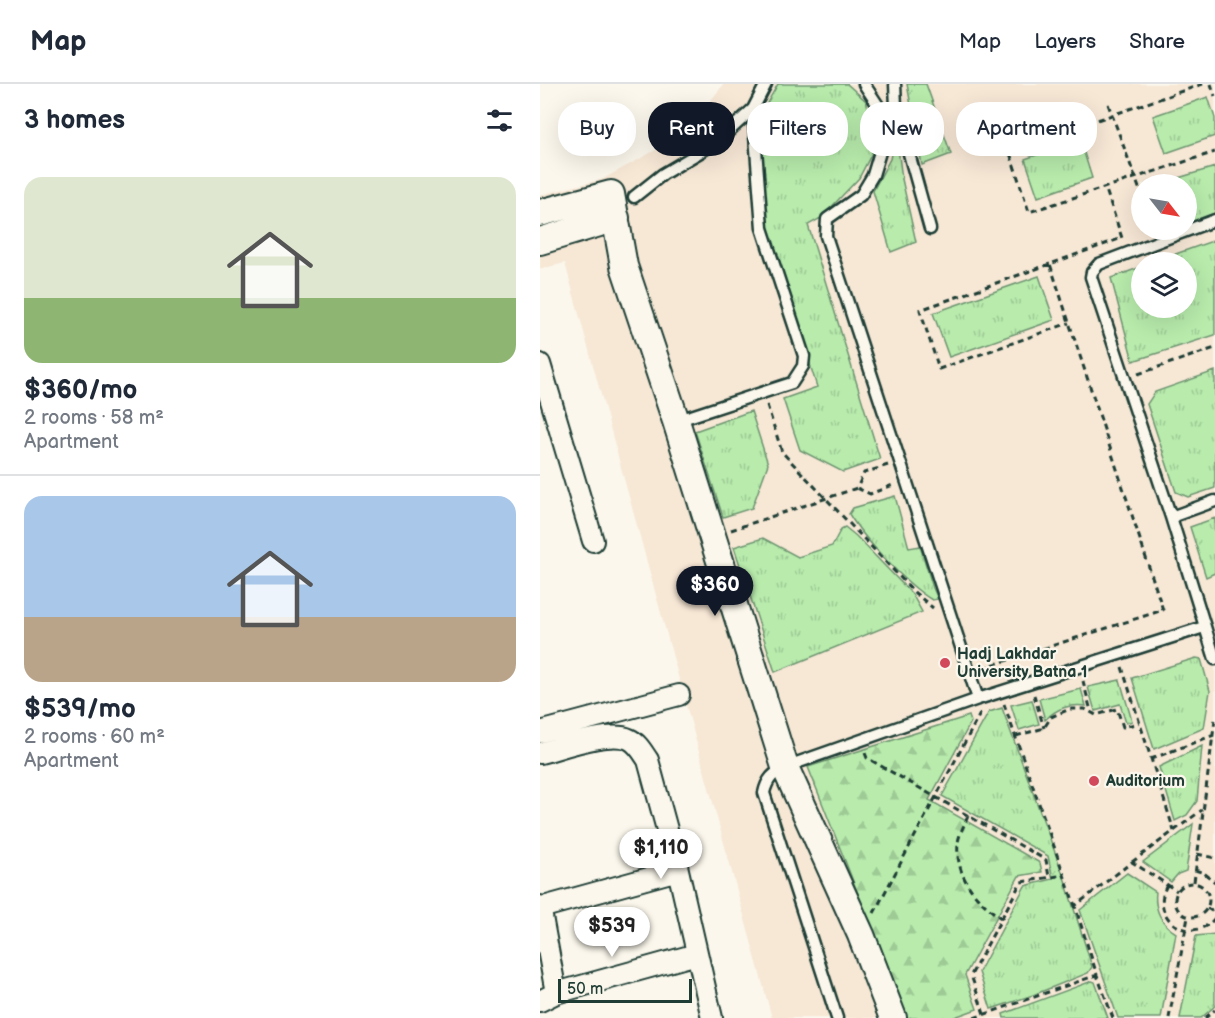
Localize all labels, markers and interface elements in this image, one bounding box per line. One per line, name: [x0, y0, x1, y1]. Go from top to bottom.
text: Map: [30, 25, 86, 58]
text: Map: [959, 29, 1001, 54]
text: Layers: [1034, 29, 1096, 54]
text: Share: [1129, 29, 1185, 54]
chip: Buy: [558, 102, 636, 156]
chip: Rent: [648, 102, 735, 156]
chip: Filters: [747, 102, 848, 156]
chip: New: [860, 102, 944, 156]
chip: Apartment: [956, 102, 1097, 156]
icon: filters: [483, 104, 516, 137]
text: 3 homes: [24, 105, 125, 136]
north arrow: [1131, 174, 1197, 240]
map controls: [1131, 174, 1197, 318]
icon: home: [216, 216, 324, 324]
button: layers: [1131, 252, 1197, 318]
text: $360/mo: [24, 375, 137, 406]
text: 2 rooms · 58 m²: [24, 406, 164, 430]
text: Apartment: [24, 430, 119, 454]
icon: home: [216, 535, 324, 643]
pin: $360: [679, 566, 751, 617]
text: $360: [690, 573, 740, 597]
place label: Hadj Lakhdar University Batna 1: [957, 645, 1087, 682]
marker: Hadj Lakhdar University Batna 1: [938, 656, 952, 670]
text: $539/mo: [24, 694, 136, 725]
text: 2 rooms · 60 m²: [24, 725, 165, 749]
text: Apartment: [24, 749, 119, 773]
place label: Auditorium: [1105, 772, 1185, 791]
marker: Auditorium: [1087, 774, 1101, 788]
pin: $1,110: [612, 829, 710, 880]
text: $1,110: [633, 836, 689, 860]
pin: $539: [576, 907, 648, 958]
text: $539: [588, 914, 636, 938]
scale bar: [558, 976, 692, 1004]
text: 50 m: [567, 980, 603, 999]

